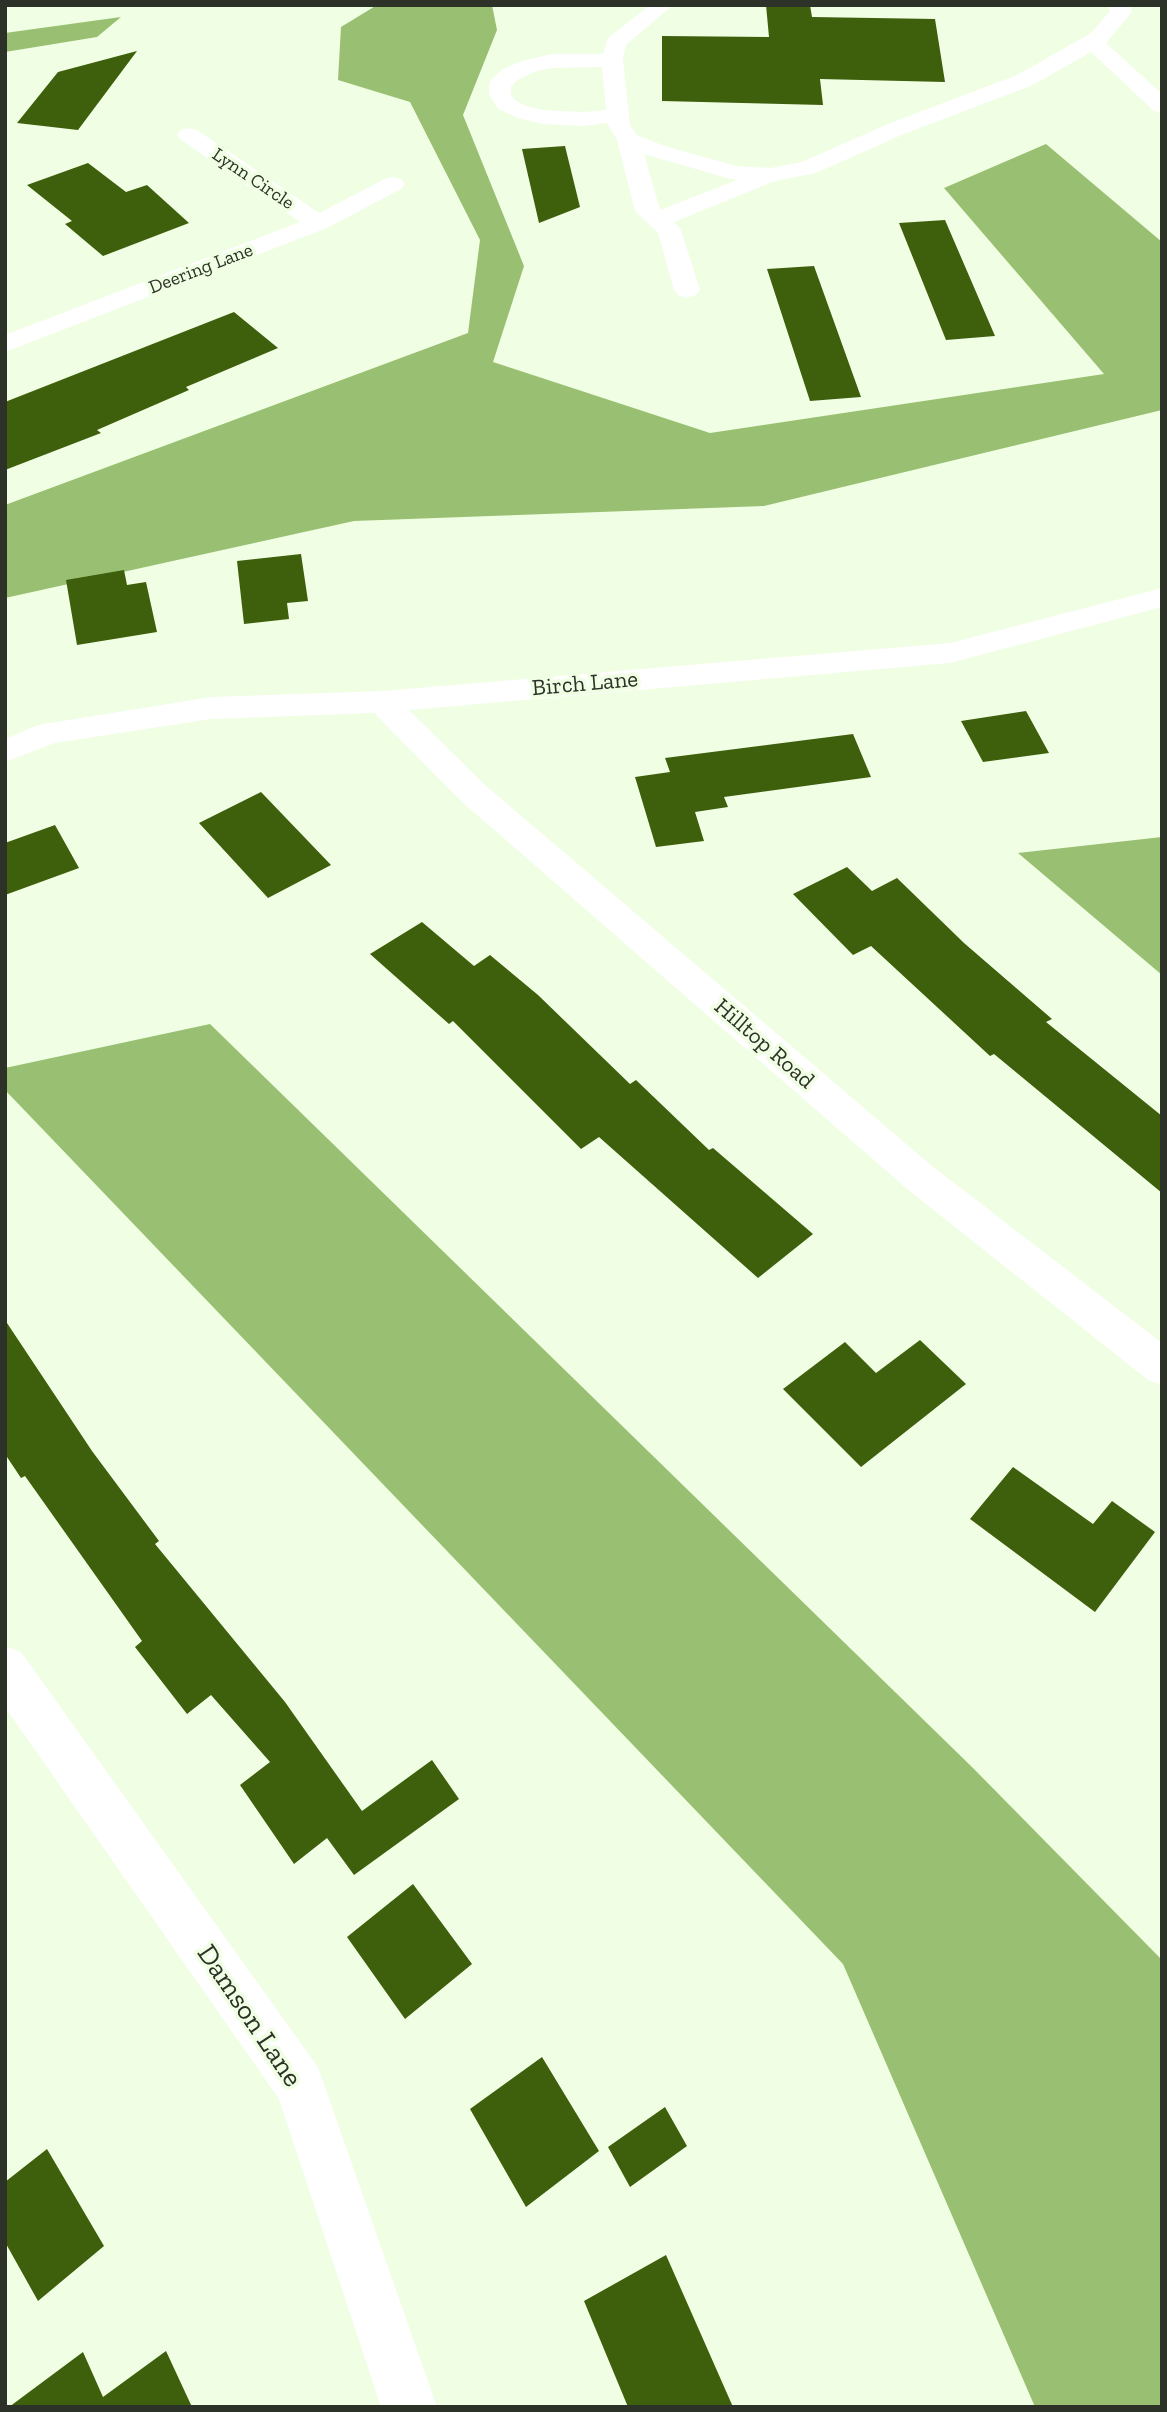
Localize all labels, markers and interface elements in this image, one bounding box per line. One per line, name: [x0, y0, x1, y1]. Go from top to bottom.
street label: Lynn Circle: [208, 143, 298, 215]
street label: Deering Lane: [146, 239, 256, 299]
street label: Birch Lane: [531, 666, 639, 702]
street label: Hilltop Road: [708, 993, 820, 1095]
street label: Damson Lane: [189, 1938, 309, 2094]

